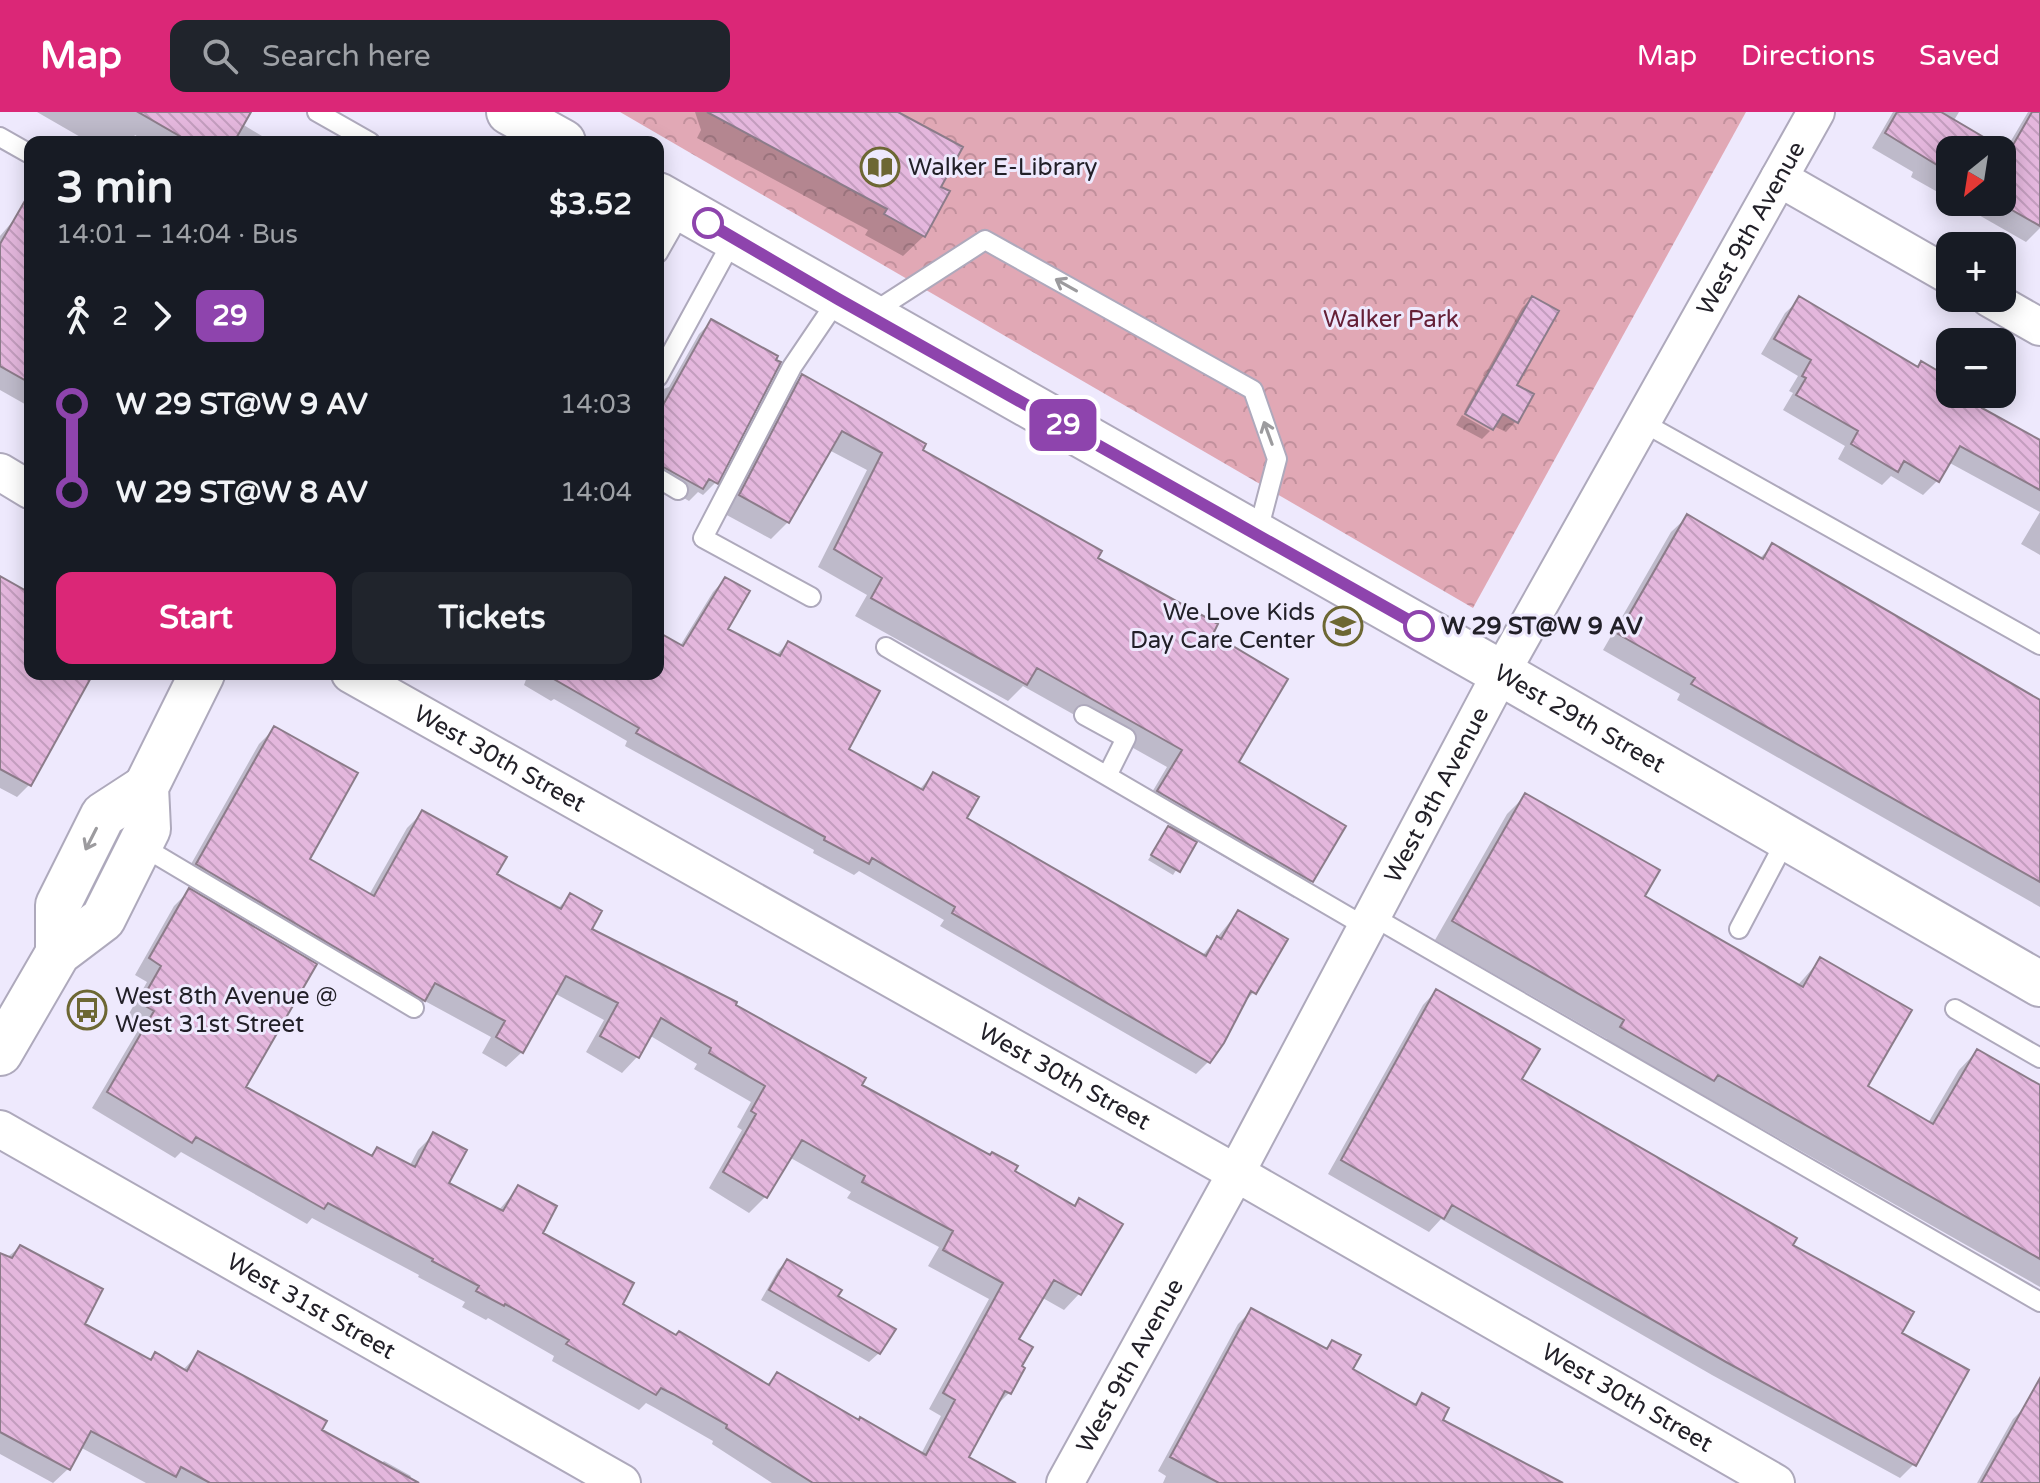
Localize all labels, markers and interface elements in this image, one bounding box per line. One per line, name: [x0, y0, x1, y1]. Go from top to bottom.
search box: [170, 20, 730, 92]
text: Map: [40, 33, 122, 79]
icon: search: [198, 34, 242, 78]
text: Search here: [262, 38, 431, 75]
text: Map: [1637, 39, 1697, 73]
text: Directions: [1741, 39, 1875, 73]
text: Saved: [1919, 39, 2000, 73]
street label: West 9th Avenue: [1690, 136, 1811, 320]
north arrow: [1936, 136, 2016, 216]
map controls: [1936, 136, 2016, 408]
library icon: Walker E-Library: [859, 146, 901, 188]
place label: Walker E-Library: [908, 153, 1098, 182]
text: 3 min: [56, 162, 173, 215]
text: $3.52: [549, 186, 632, 223]
unlabelled marker: [693, 208, 723, 238]
text: 14:01 – 14:04 · Bus: [56, 219, 298, 250]
button: +: [1936, 232, 2016, 312]
one-way arrow: [1054, 277, 1078, 292]
icon: walk: [56, 294, 100, 338]
icon: forward: [140, 294, 184, 338]
text: 29: [212, 299, 248, 333]
text: 2: [112, 301, 128, 332]
park label: Walker Park: [1323, 305, 1459, 334]
button: −: [1936, 328, 2016, 408]
text: W 29 ST@W 9 AV: [116, 386, 368, 423]
text: 14:03: [560, 389, 632, 420]
line badge: 29: [1027, 399, 1099, 451]
text: 29: [1045, 408, 1081, 442]
one-way arrow: [1260, 421, 1274, 446]
text: W 29 ST@W 8 AV: [116, 474, 368, 511]
text: 14:04: [560, 477, 632, 508]
button: Start: [56, 572, 336, 664]
button: Tickets: [352, 572, 632, 664]
place label: We Love Kids Day Care Center: [1130, 598, 1316, 655]
school or university icon: We Love Kids Day Care Center: [1322, 605, 1364, 647]
marker: W 29 ST@W 9 AV: [1404, 611, 1434, 641]
place label: W 29 ST@W 9 AV: [1441, 612, 1643, 641]
street label: West 29th Street: [1489, 658, 1670, 779]
street label: West 30th Street: [409, 699, 591, 818]
street label: West 9th Avenue: [1378, 702, 1495, 888]
one-way arrow: [83, 826, 98, 850]
place label: West 8th Avenue @ West 31st Street: [115, 982, 337, 1039]
bus stop icon: West 8th Avenue @ West 31st Street: [66, 989, 108, 1031]
street label: West 30th Street: [974, 1017, 1155, 1136]
street label: West 31st Street: [222, 1247, 401, 1365]
street label: West 9th Avenue: [1070, 1273, 1189, 1458]
street label: West 30th Street: [1537, 1337, 1718, 1458]

